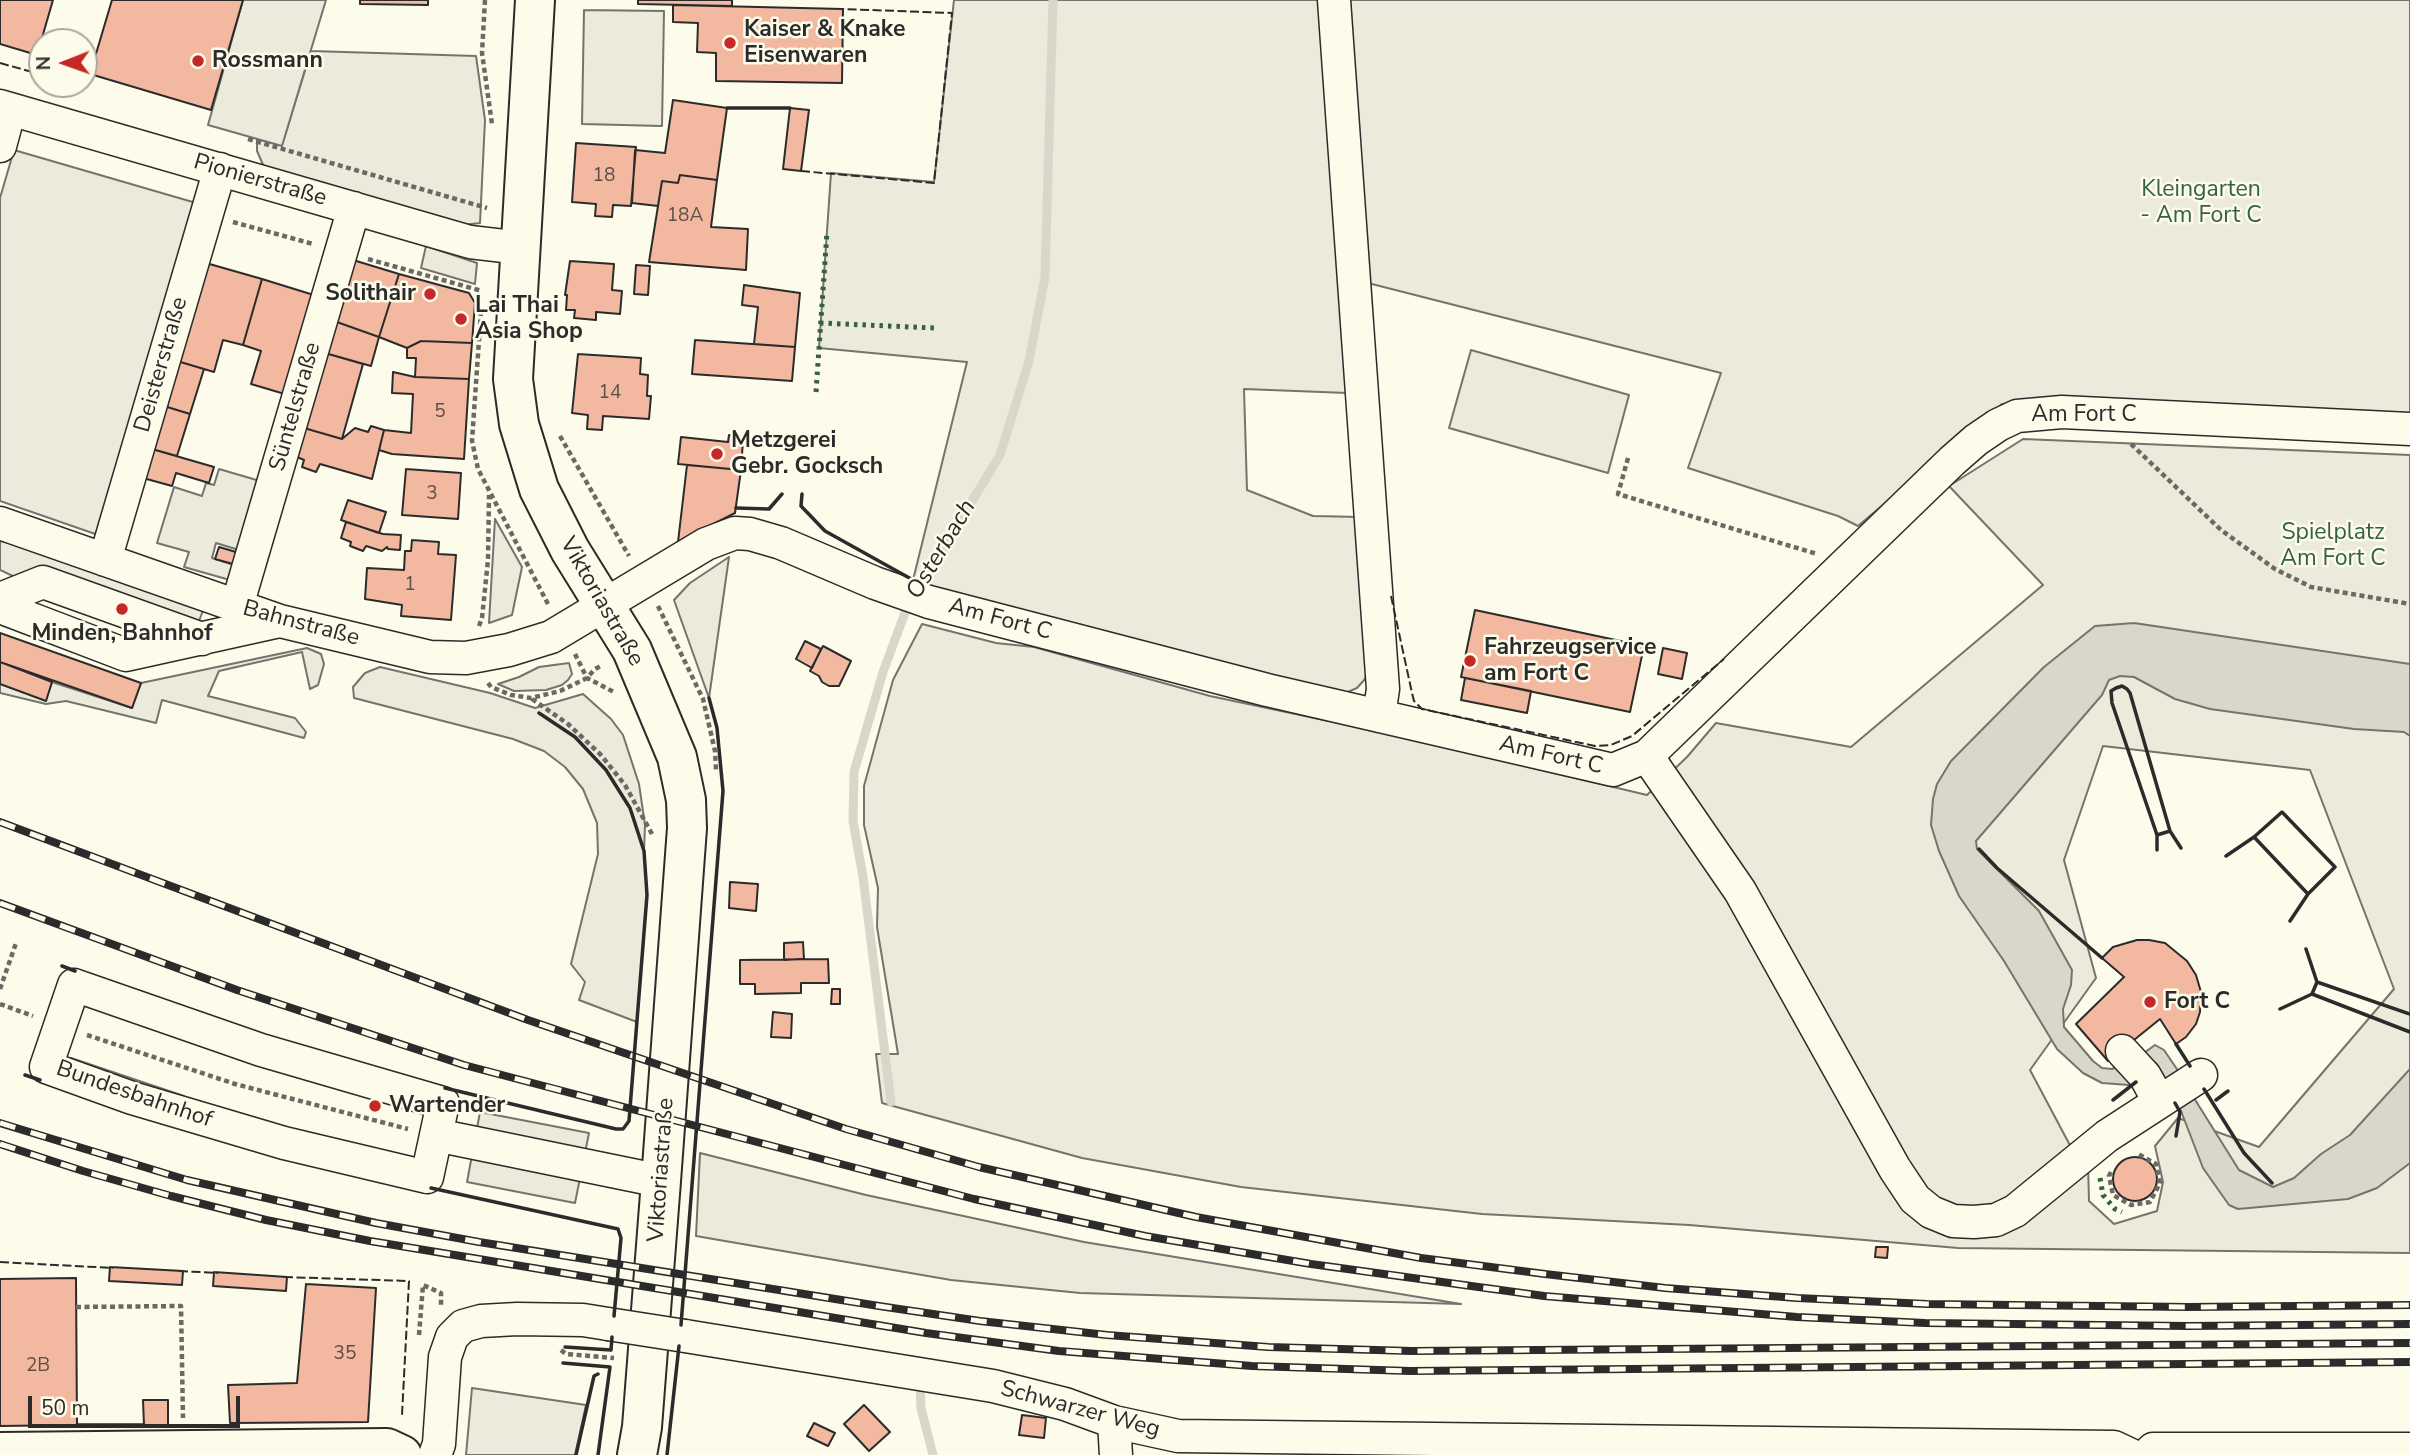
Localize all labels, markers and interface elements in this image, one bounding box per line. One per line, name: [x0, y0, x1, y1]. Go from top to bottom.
place label: Kaiser & Knake Eisenwaren: [744, 16, 905, 70]
north arrow: [28, 28, 98, 98]
marker: Kaiser & Knake Eisenwaren: [722, 35, 738, 51]
place label: Rossmann: [212, 47, 323, 75]
marker: Rossmann: [190, 53, 206, 69]
text: N: [31, 56, 57, 71]
street label: Pionierstraße: [190, 149, 330, 213]
house number: 18: [593, 165, 615, 187]
park label: Kleingarten - Am Fort C: [2140, 176, 2262, 230]
house number: 18A: [667, 205, 703, 227]
place label: Solithair: [325, 280, 416, 308]
marker: Solithair: [422, 286, 438, 302]
place label: Lai Thai Asia Shop: [475, 292, 583, 346]
street label: Deisterstraße: [130, 294, 194, 436]
marker: Lai Thai Asia Shop: [453, 311, 469, 327]
street label: Süntelstraße: [264, 339, 328, 475]
house number: 14: [599, 382, 621, 404]
house number: 5: [434, 401, 446, 423]
street label: Am Fort C: [2031, 401, 2137, 429]
place label: Metzgerei Gebr. Gocksch: [731, 427, 883, 481]
marker: Metzgerei Gebr. Gocksch: [709, 446, 725, 462]
house number: 3: [426, 483, 438, 505]
water label: Osterbach: [901, 495, 983, 605]
park label: Spielplatz Am Fort C: [2280, 519, 2386, 573]
street label: Viktoriastraße: [553, 532, 649, 672]
house number: 1: [404, 574, 416, 596]
street label: Am Fort C: [945, 593, 1055, 647]
street label: Bahnstraße: [240, 595, 362, 653]
marker: Minden, Bahnhof: [114, 601, 130, 617]
place label: Minden, Bahnhof: [31, 620, 213, 648]
place label: Fahrzeugservice am Fort C: [1484, 634, 1656, 688]
marker: Fahrzeugservice am Fort C: [1462, 653, 1478, 669]
street label: Am Fort C: [1496, 731, 1606, 781]
place label: Fort C: [2164, 988, 2230, 1016]
marker: Fort C: [2142, 994, 2158, 1010]
street label: Bundesbahnhof: [52, 1055, 216, 1135]
place label: Wartender: [389, 1092, 505, 1120]
street label: Viktoriastraße: [643, 1097, 681, 1243]
marker: Wartender: [367, 1098, 383, 1114]
house number: 35: [334, 1343, 356, 1365]
house number: 2B: [26, 1355, 50, 1377]
street label: Schwarzer Weg: [997, 1375, 1163, 1445]
scale bar: [32, 1382, 243, 1426]
text: 50 m: [41, 1394, 90, 1422]

